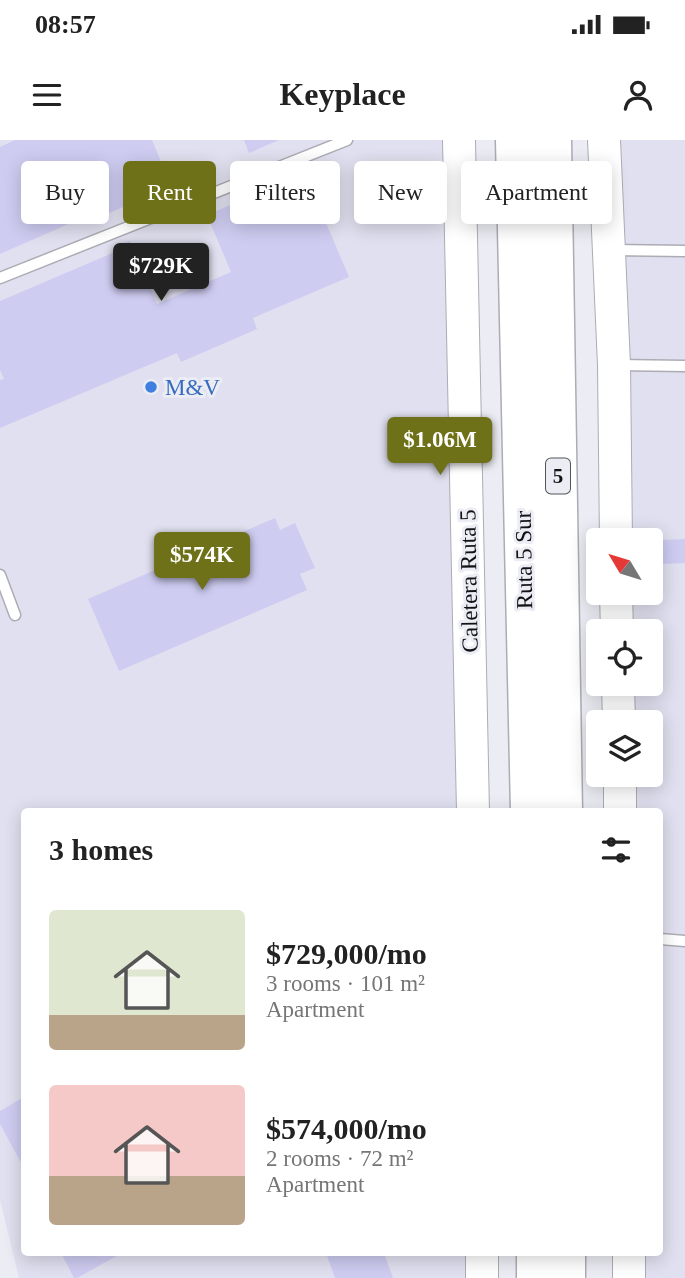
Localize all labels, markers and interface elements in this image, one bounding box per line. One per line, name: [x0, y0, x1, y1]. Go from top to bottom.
text: 08:57: [35, 10, 96, 39]
icon: menu: [28, 76, 66, 114]
text: Keyplace: [279, 76, 406, 112]
icon: person: [619, 76, 657, 114]
chip: Buy: [21, 161, 109, 224]
chip: Rent: [123, 161, 216, 224]
chip: Filters: [230, 161, 340, 224]
chip: New: [354, 161, 447, 224]
chip: Apartment: [461, 161, 612, 224]
pin: $729K: [112, 244, 210, 303]
text: $729K: [129, 253, 193, 278]
place label: M&V: [165, 375, 220, 400]
marker: M&V: [143, 379, 159, 395]
pin: $1.06M: [383, 418, 497, 477]
text: $1.06M: [403, 427, 477, 452]
road number: 5: [546, 458, 570, 494]
street label: Caletera Ruta 5: [455, 509, 483, 653]
street label: Ruta 5 Sur: [511, 510, 537, 609]
north arrow: [586, 528, 663, 606]
map controls: [586, 528, 663, 787]
pin: $574K: [153, 532, 251, 592]
text: $574K: [170, 542, 234, 567]
button: locate: [586, 619, 663, 696]
button: layers: [586, 710, 663, 787]
icon: filters: [597, 831, 635, 869]
text: 3 homes: [49, 833, 153, 866]
text: $729,000/mo: [266, 937, 427, 970]
icon: home: [105, 938, 189, 1022]
text: 3 rooms · 101 m²: [266, 971, 425, 996]
text: Apartment: [266, 997, 364, 1022]
text: $574,000/mo: [266, 1112, 427, 1145]
icon: home: [105, 1113, 189, 1197]
text: 2 rooms · 72 m²: [266, 1146, 413, 1171]
text: Apartment: [266, 1172, 364, 1197]

